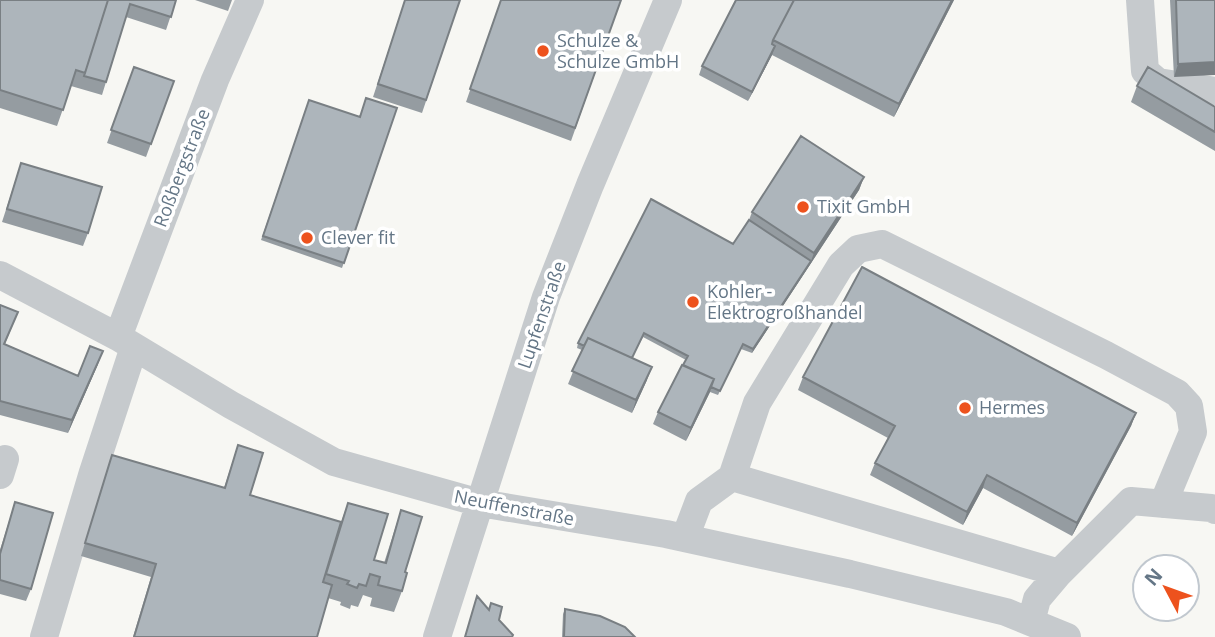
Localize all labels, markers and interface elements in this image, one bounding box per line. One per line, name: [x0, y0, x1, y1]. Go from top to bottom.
place label: Schulze & Schulze GmbH: [557, 28, 679, 73]
marker: Schulze & Schulze GmbH: [535, 43, 551, 59]
street label: Roßbergstraße: [147, 105, 215, 230]
place label: Tixit GmbH: [817, 194, 911, 218]
marker: Tixit GmbH: [795, 199, 811, 215]
place label: Clever fit: [321, 225, 395, 249]
marker: Clever fit: [299, 230, 315, 246]
street label: Lupfenstraße: [511, 258, 571, 372]
place label: Kohler - Elektrogroßhandel: [707, 279, 863, 324]
marker: Kohler - Elektrogroßhandel: [685, 294, 701, 310]
place label: Hermes: [979, 395, 1045, 419]
marker: Hermes: [957, 400, 973, 416]
street label: Neuffenstraße: [452, 484, 576, 530]
north arrow: [1131, 553, 1201, 623]
text: N: [1138, 562, 1168, 591]

